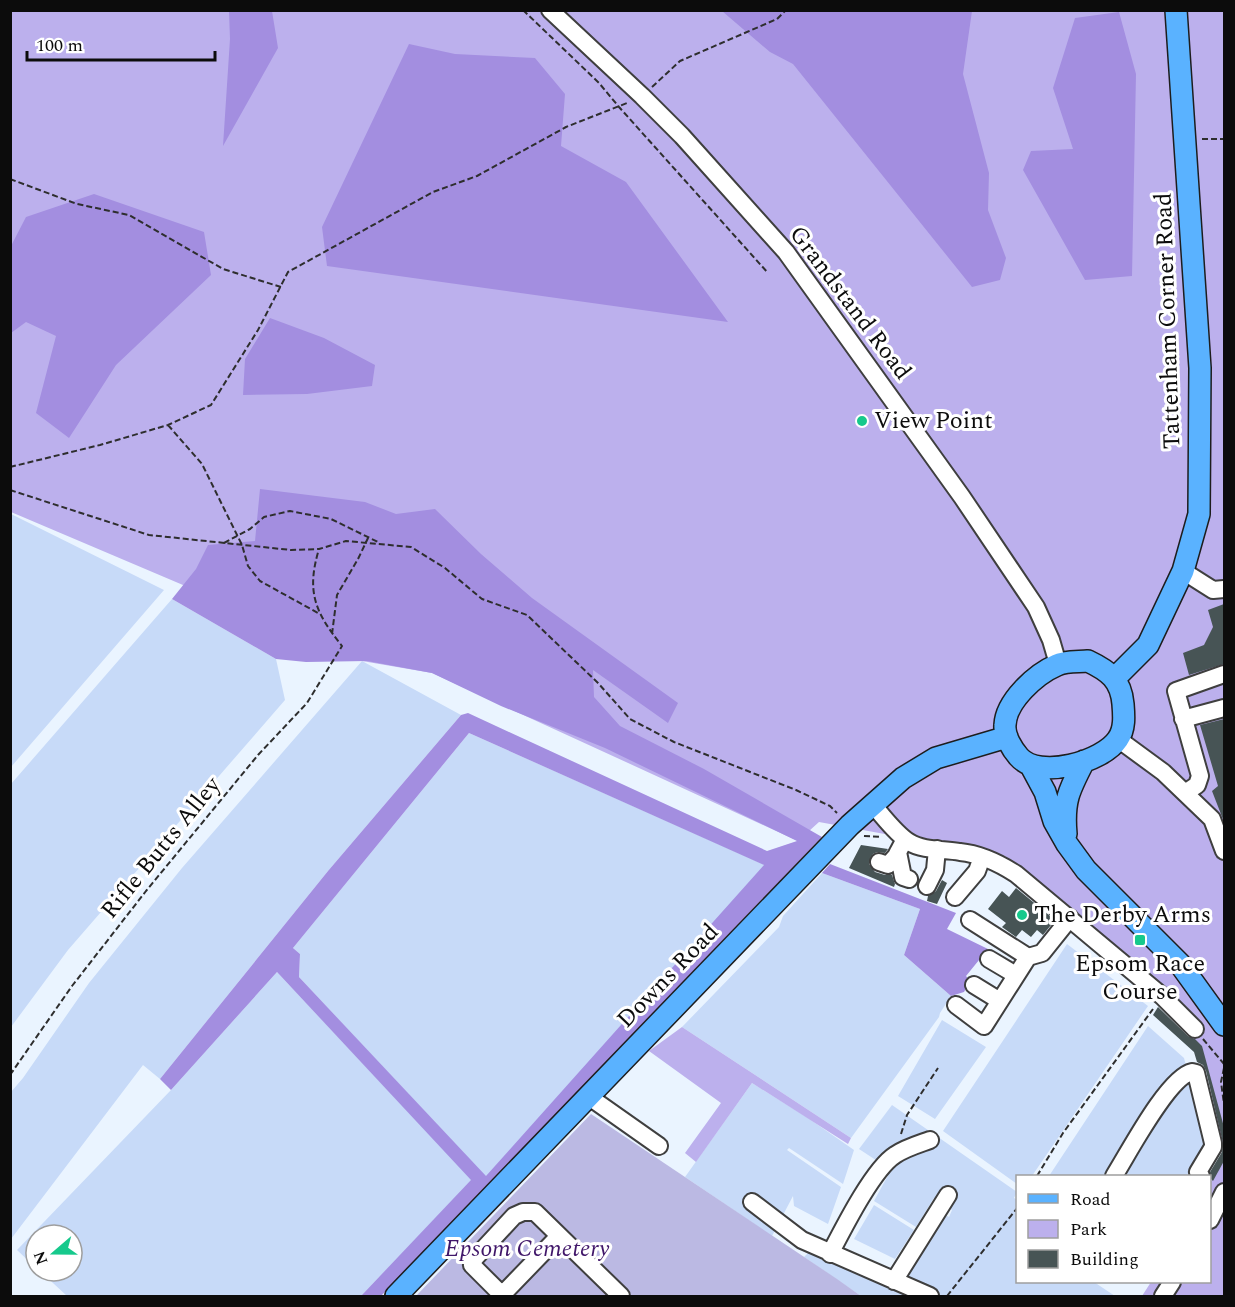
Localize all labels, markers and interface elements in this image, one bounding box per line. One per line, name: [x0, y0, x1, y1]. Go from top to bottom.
scale bar: [27, 24, 214, 62]
text: 100 m: [36, 32, 83, 59]
street label: Tattenham Corner Road: [1146, 192, 1190, 450]
street label: Grandstand Road: [780, 218, 920, 388]
place label: View Point: [874, 403, 993, 439]
marker: View Point: [855, 414, 869, 428]
street label: Rifle Butts Alley: [92, 768, 231, 927]
place label: The Derby Arms: [1034, 897, 1211, 933]
marker: The Derby Arms: [1015, 908, 1029, 922]
street label: Downs Road: [608, 915, 728, 1037]
marker: Epsom Race Course: [1133, 933, 1147, 947]
place label: Epsom Race Course: [1075, 946, 1205, 1010]
legend: [1016, 1175, 1211, 1283]
text: Road: [1070, 1186, 1111, 1213]
text: Park: [1070, 1216, 1107, 1243]
north arrow: [24, 1223, 84, 1283]
park label: Epsom Cemetery: [445, 1231, 610, 1267]
text: Building: [1070, 1246, 1139, 1273]
text: N: [27, 1248, 54, 1268]

